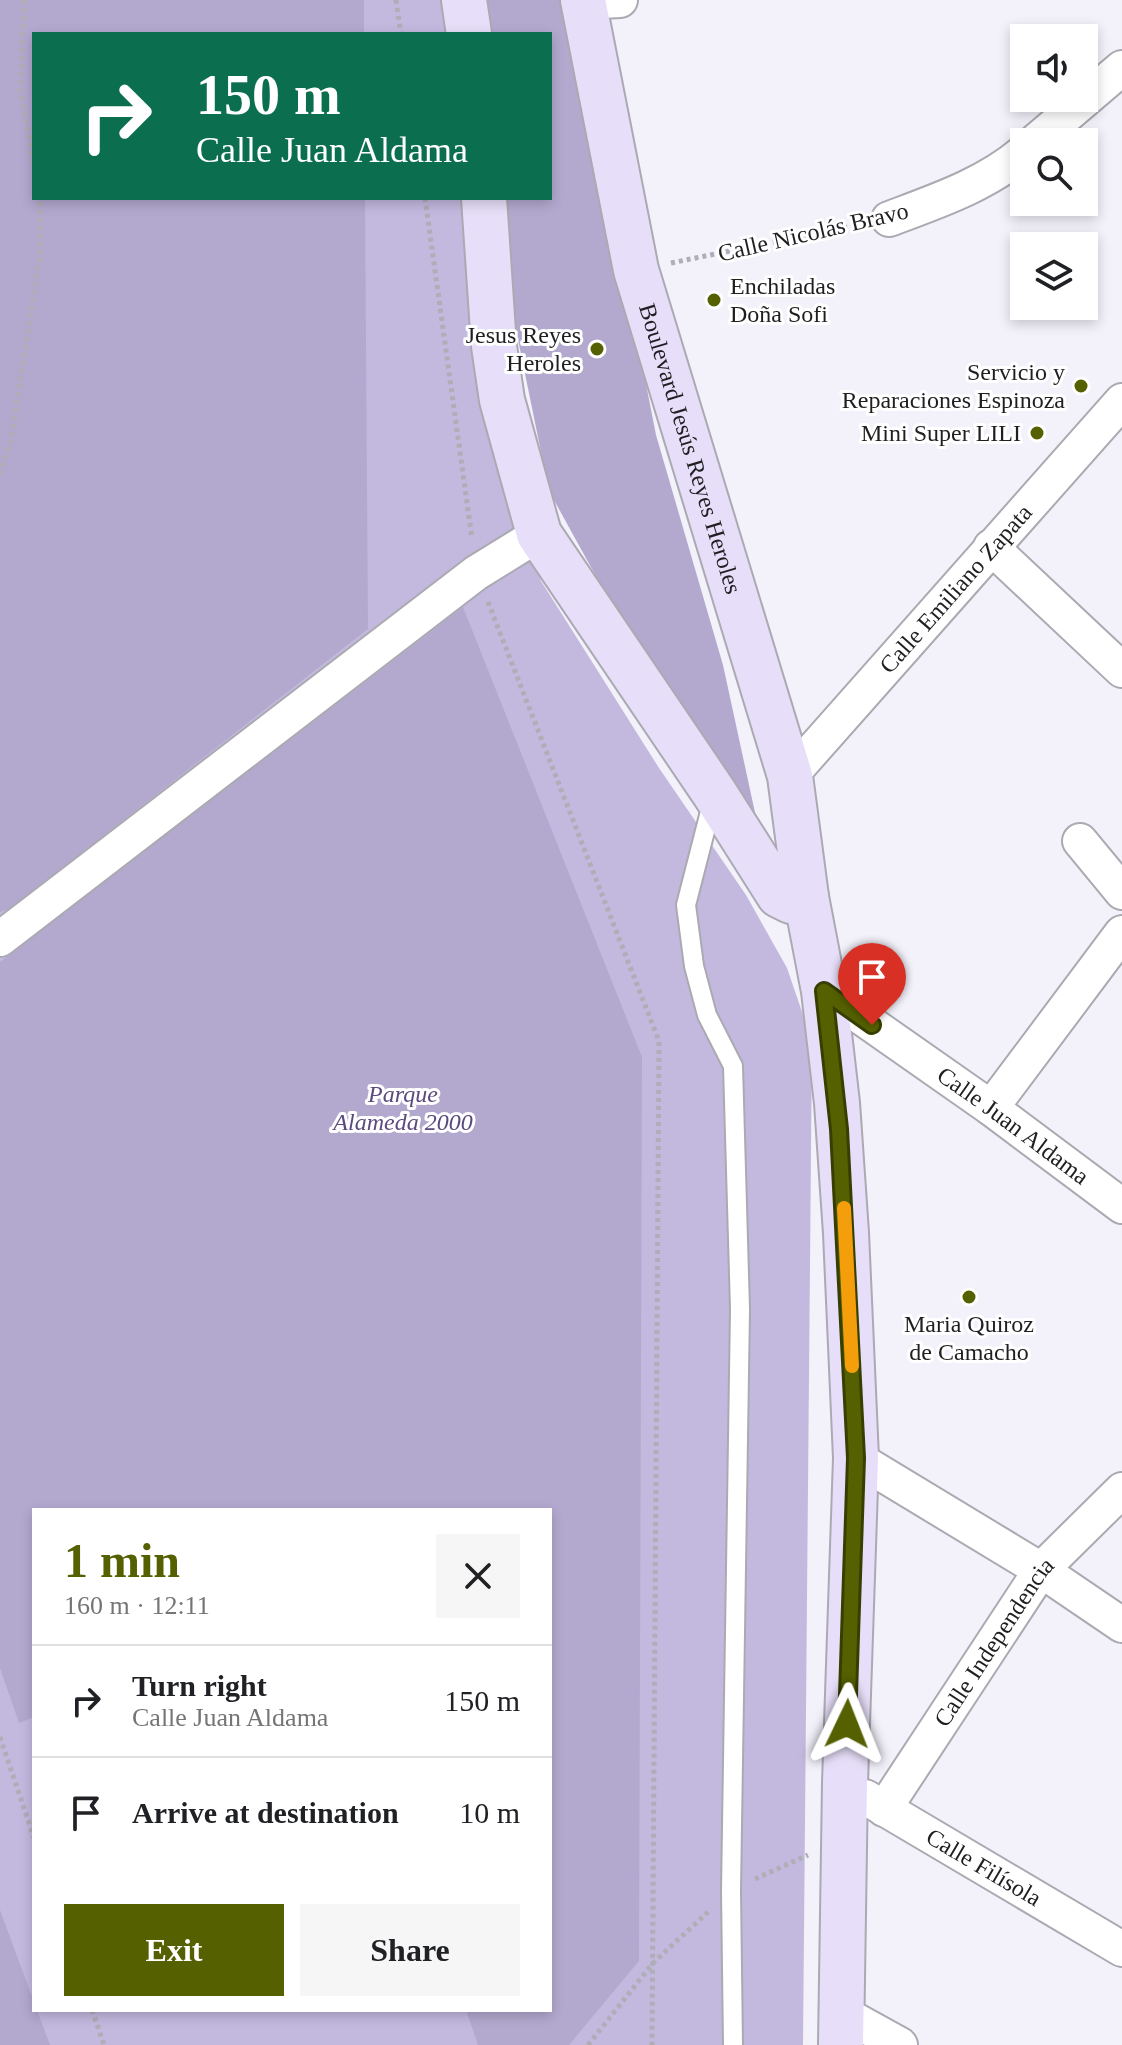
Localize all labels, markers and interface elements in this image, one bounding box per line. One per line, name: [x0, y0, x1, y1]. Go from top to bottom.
map controls: [1010, 24, 1098, 320]
button: sound: [1010, 24, 1098, 112]
icon: right: [64, 64, 168, 168]
text: 150 m: [196, 64, 341, 126]
button: search: [1010, 128, 1098, 216]
text: Calle Juan Aldama: [196, 130, 468, 170]
street label: Calle Nicolás Bravo: [715, 197, 911, 267]
button: layers: [1010, 232, 1098, 320]
place label: Enchiladas Doña Sofi: [730, 273, 835, 327]
marker: Enchiladas Doña Sofi: [705, 291, 723, 309]
street label: Boulevard Jesús Reyes Heroles: [634, 300, 747, 597]
place label: Jesus Reyes Heroles: [466, 322, 581, 376]
marker: Jesus Reyes Heroles: [588, 340, 606, 358]
place label: Servicio y Reparaciones Espinoza: [842, 359, 1065, 413]
marker: Servicio y Reparaciones Espinoza: [1072, 377, 1090, 395]
place label: Mini Super LILI: [861, 420, 1021, 446]
marker: Mini Super LILI: [1028, 424, 1046, 442]
street label: Calle Emiliano Zapata: [874, 499, 1037, 678]
pin: [838, 943, 906, 1025]
icon: arrive: [850, 955, 894, 999]
street label: Calle Juan Aldama: [932, 1061, 1094, 1190]
park label: Parque Alameda 2000: [331, 1081, 473, 1135]
marker: Maria Quiroz de Camacho: [960, 1288, 978, 1306]
place label: Maria Quiroz de Camacho: [904, 1311, 1034, 1365]
text: 1 min: [64, 1534, 180, 1587]
button: close: [436, 1534, 520, 1618]
street label: Calle Independencia: [929, 1552, 1059, 1731]
text: 160 m · 12:11: [64, 1591, 210, 1620]
text: Turn right: [132, 1669, 267, 1702]
icon: right: [64, 1679, 108, 1723]
position arrow: [805, 1682, 889, 1766]
text: 150 m: [444, 1684, 520, 1717]
text: Calle Juan Aldama: [132, 1703, 328, 1732]
icon: arrive: [64, 1791, 108, 1835]
text: Arrive at destination: [132, 1796, 399, 1829]
text: 10 m: [459, 1796, 520, 1829]
street label: Calle Filísola: [922, 1823, 1046, 1911]
button: Exit: [64, 1904, 284, 1996]
button: Share: [300, 1904, 520, 1996]

